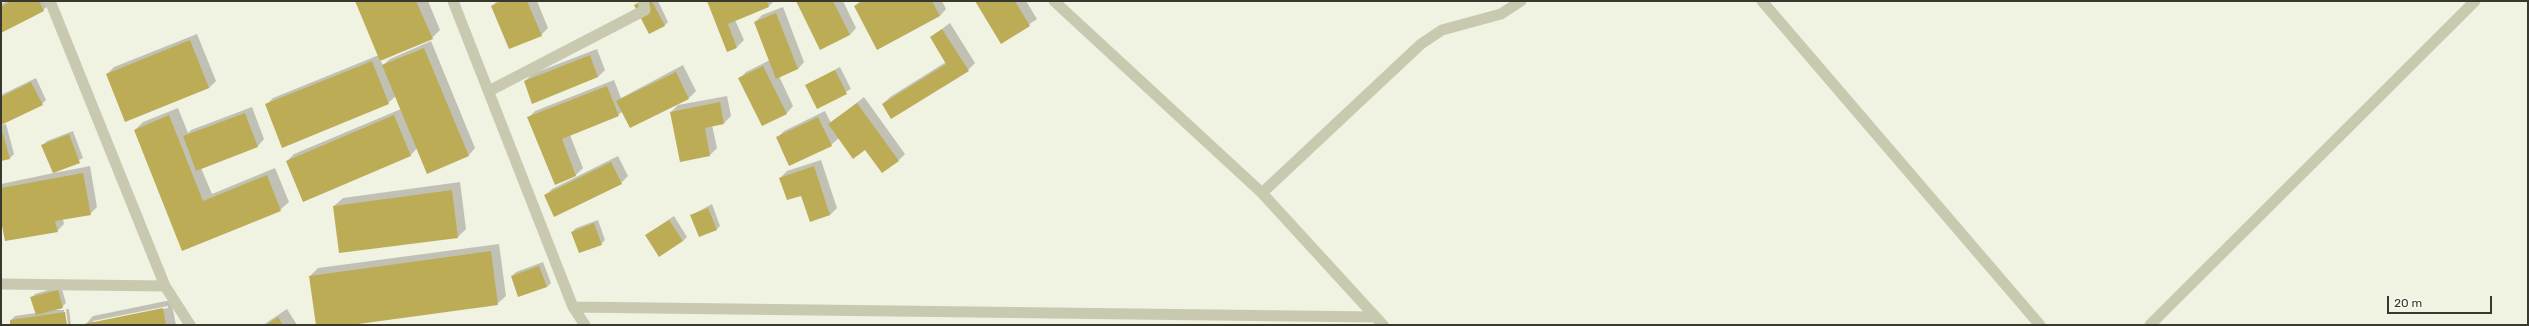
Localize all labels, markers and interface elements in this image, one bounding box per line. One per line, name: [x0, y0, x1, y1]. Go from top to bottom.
scale bar: [2389, 288, 2494, 314]
text: 20 m: [2394, 296, 2422, 310]

